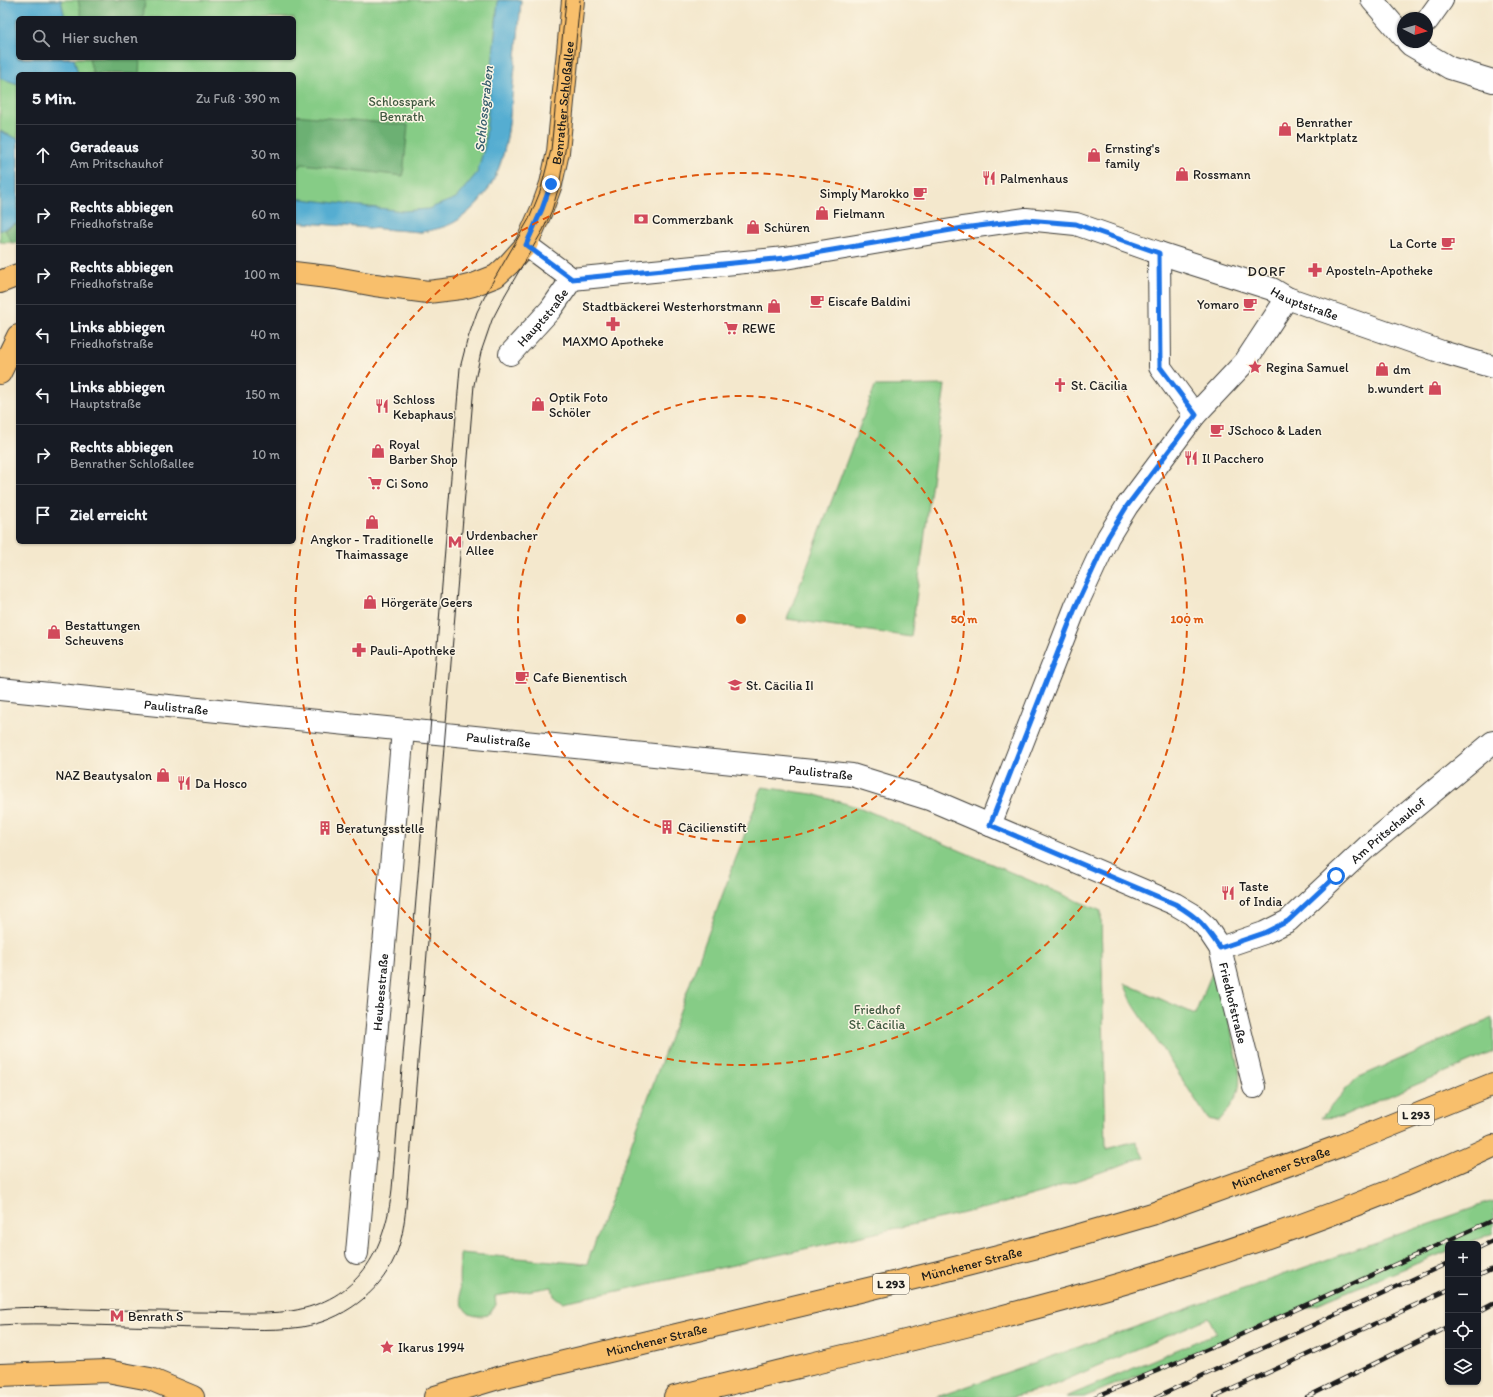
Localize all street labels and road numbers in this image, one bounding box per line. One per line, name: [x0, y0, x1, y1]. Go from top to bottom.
street label: Benrather Schloßallee: [548, 40, 576, 166]
street label: Hauptstraße: [1268, 283, 1340, 323]
street label: Hauptstraße: [513, 285, 571, 349]
street label: Paulistraße: [143, 696, 209, 717]
street label: Paulistraße: [466, 729, 531, 750]
street label: Paulistraße: [788, 761, 854, 783]
street label: Am Pritschauhof: [1347, 794, 1428, 866]
street label: Heubesstraße: [369, 953, 391, 1031]
street label: Friedhofstraße: [1216, 961, 1251, 1045]
road number: L 293: [1398, 1105, 1434, 1125]
street label: Münchener Straße: [1229, 1143, 1332, 1192]
street label: Münchener Straße: [920, 1244, 1024, 1284]
road number: L 293: [873, 1274, 909, 1294]
street label: Münchener Straße: [605, 1320, 709, 1359]

